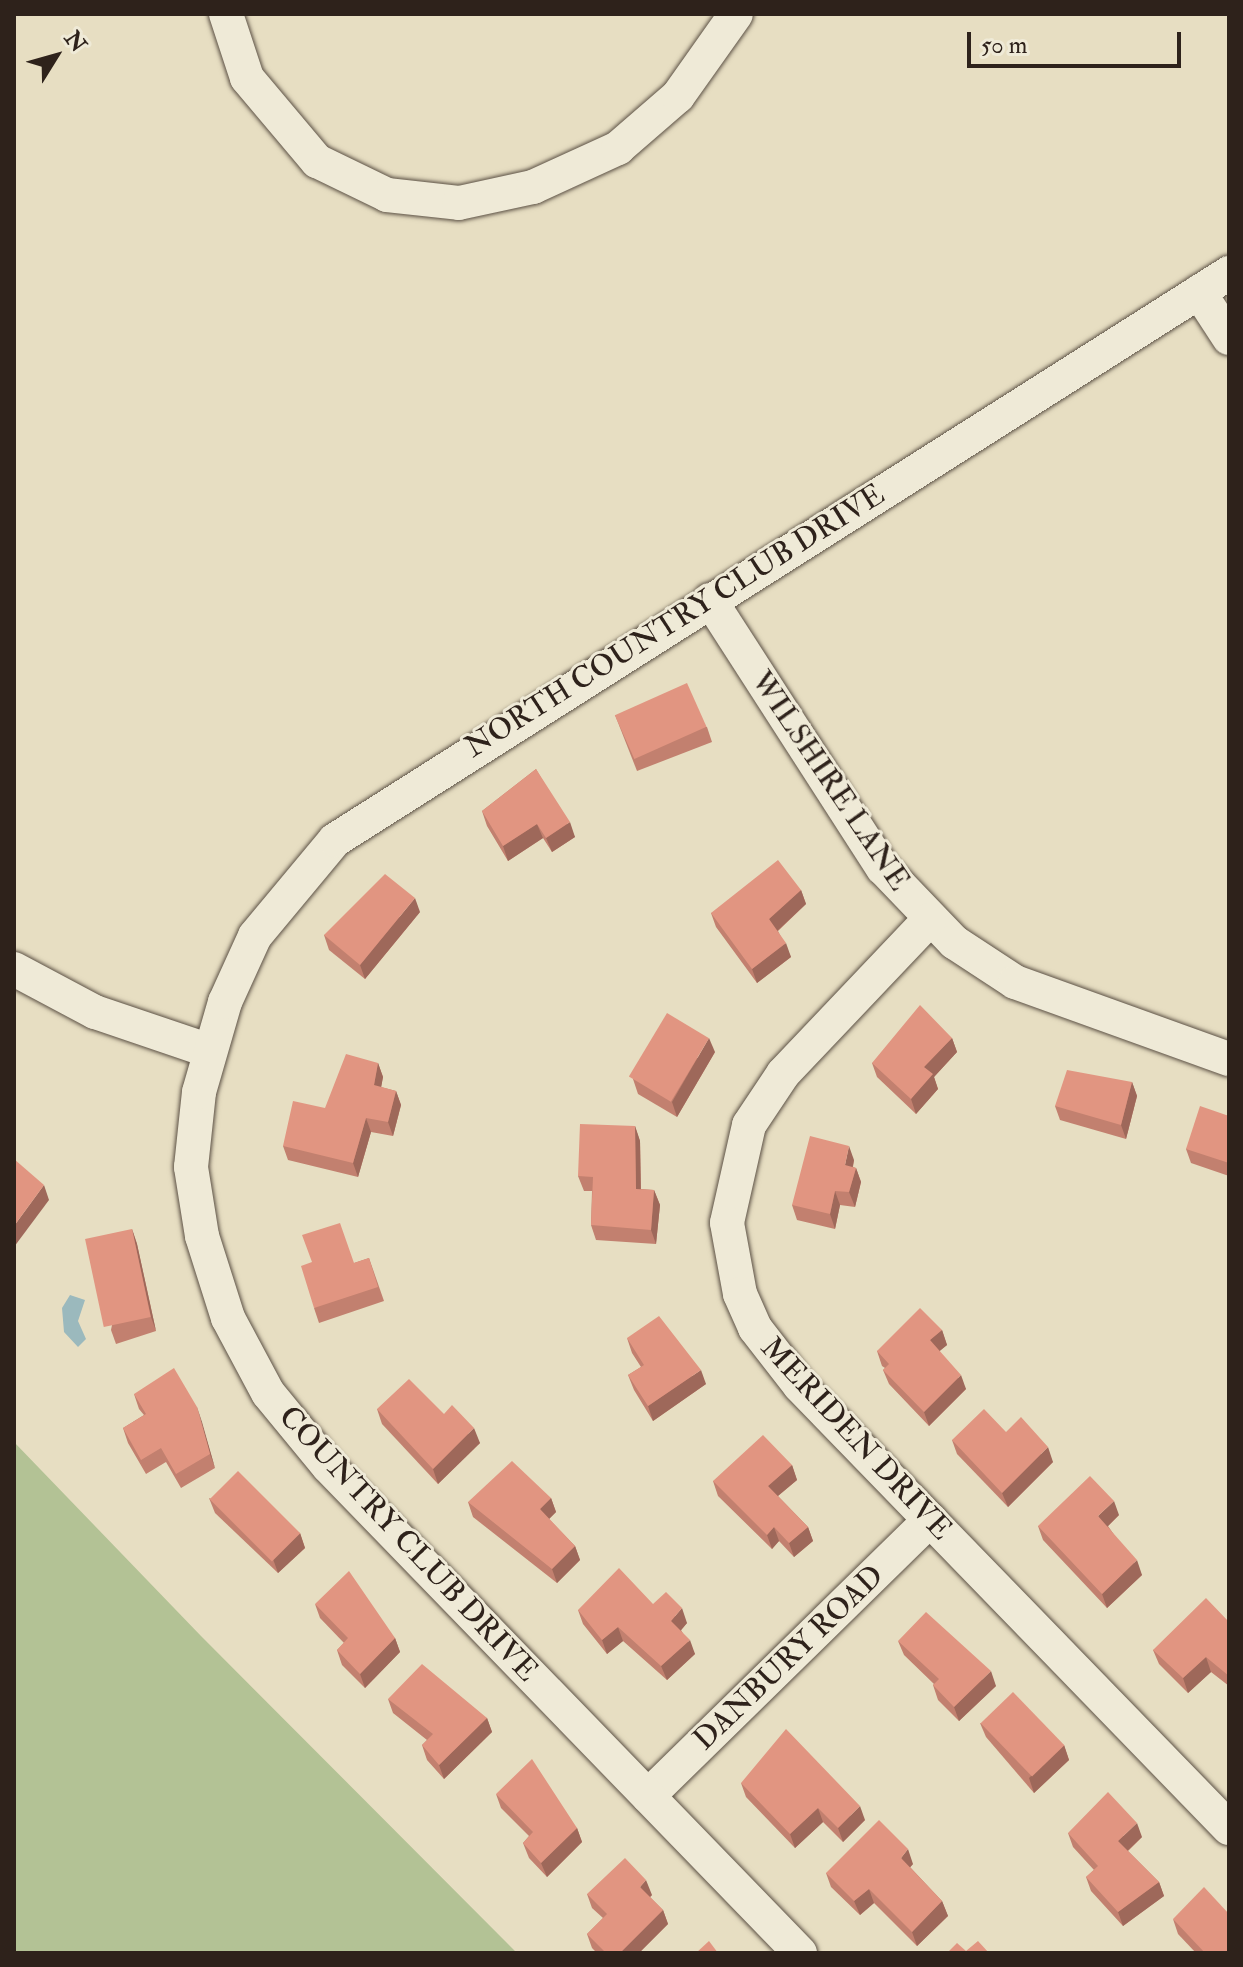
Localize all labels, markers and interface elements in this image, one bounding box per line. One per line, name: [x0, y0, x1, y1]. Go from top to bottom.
north arrow: [16, 16, 96, 96]
scale bar: [971, 16, 1185, 66]
text: N: [58, 25, 92, 58]
text: 50 m: [981, 30, 1027, 61]
street label: NORTH COUNTRY CLUB DRIVE: [459, 477, 891, 765]
street label: WILSHIRE LANE: [743, 664, 917, 898]
street label: MERIDEN DRIVE: [753, 1330, 959, 1548]
street label: COUNTRY CLUB DRIVE: [271, 1399, 545, 1689]
street label: DANBURY ROAD: [686, 1558, 892, 1758]

